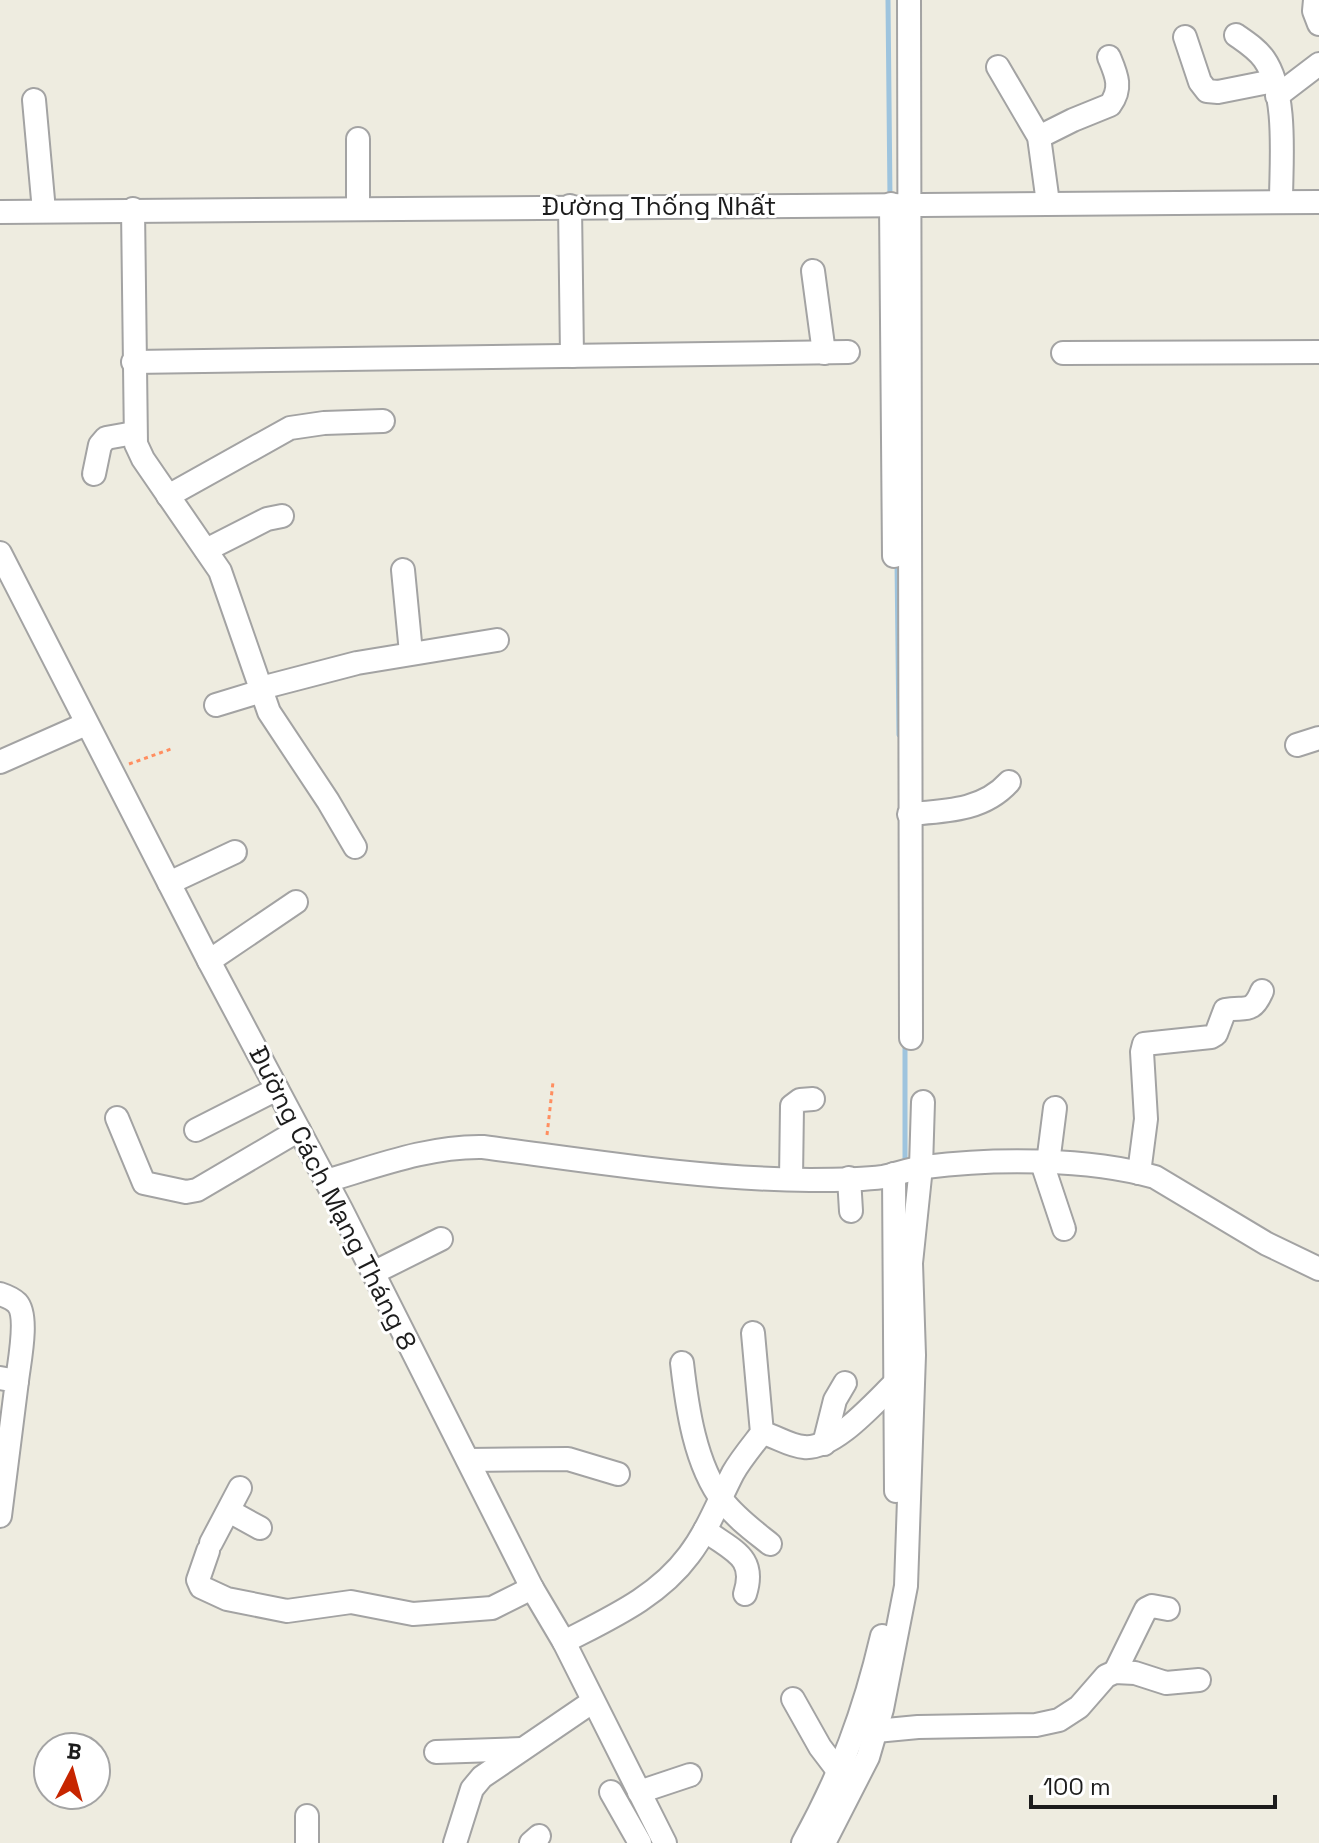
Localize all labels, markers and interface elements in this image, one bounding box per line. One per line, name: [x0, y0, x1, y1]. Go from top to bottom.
street label: Đường Thống Nhất: [542, 189, 776, 223]
street label: Đường Cách Mạng Tháng 8: [241, 1040, 425, 1356]
north arrow: [32, 1731, 112, 1811]
text: B: [65, 1736, 83, 1766]
scale bar: [1031, 1759, 1275, 1809]
text: 100 m: [1043, 1771, 1111, 1802]

